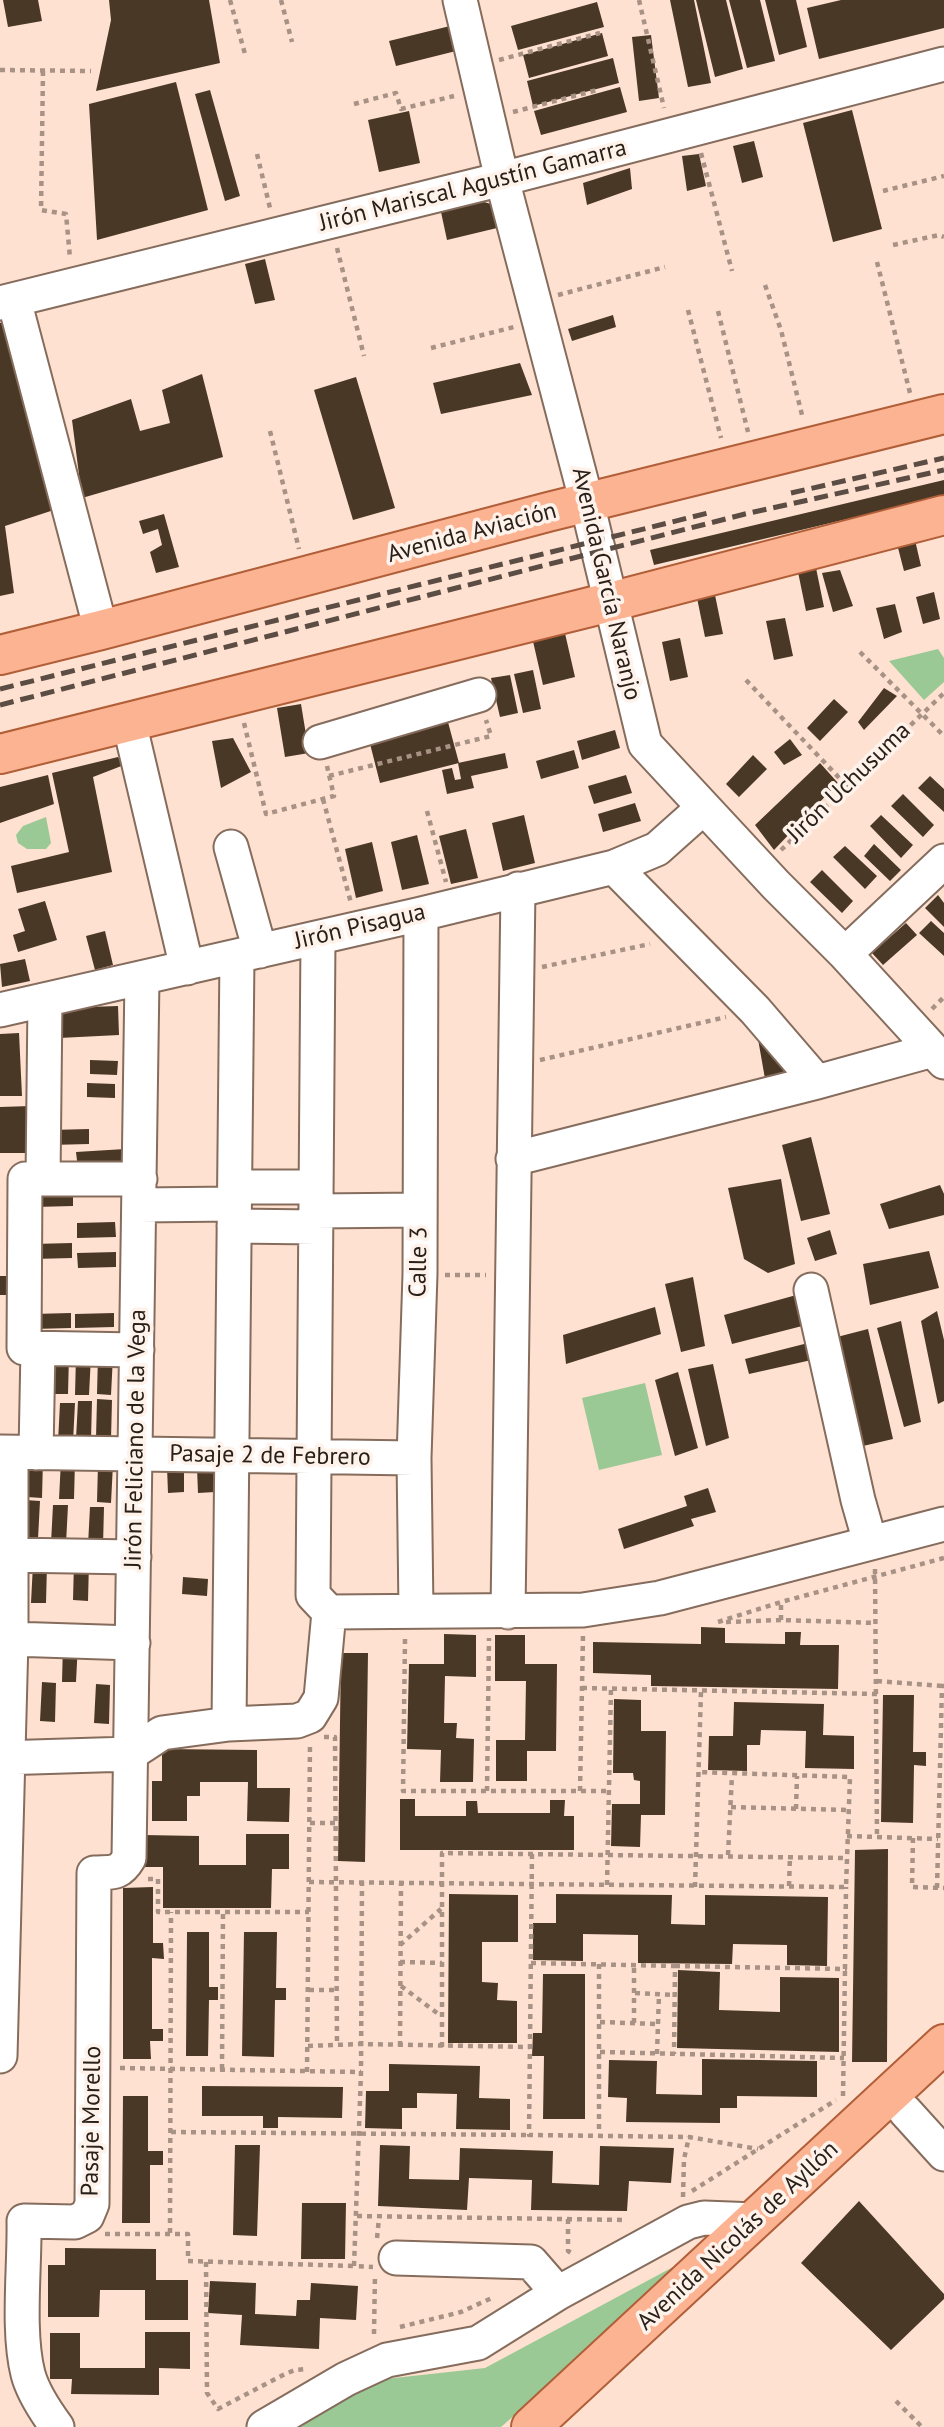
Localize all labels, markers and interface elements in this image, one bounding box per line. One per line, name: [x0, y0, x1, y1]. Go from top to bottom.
street label: Jirón Mariscal Agustín Gamarra: [316, 134, 630, 238]
street label: Avenida García Naranjo: [565, 465, 647, 703]
street label: Avenida Aviación: [384, 497, 560, 569]
street label: Jirón Uchusuma: [781, 717, 917, 849]
street label: Jirón Pisagua: [292, 898, 428, 956]
street label: Calle 3: [404, 1226, 434, 1298]
street label: Jirón Feliciano de la Vega: [119, 1309, 153, 1569]
street label: Pasaje 2 de Febrero: [169, 1440, 371, 1472]
street label: Pasaje Morello: [76, 2045, 108, 2197]
street label: Avenida Nicolás de Ayllón: [631, 2135, 845, 2337]

